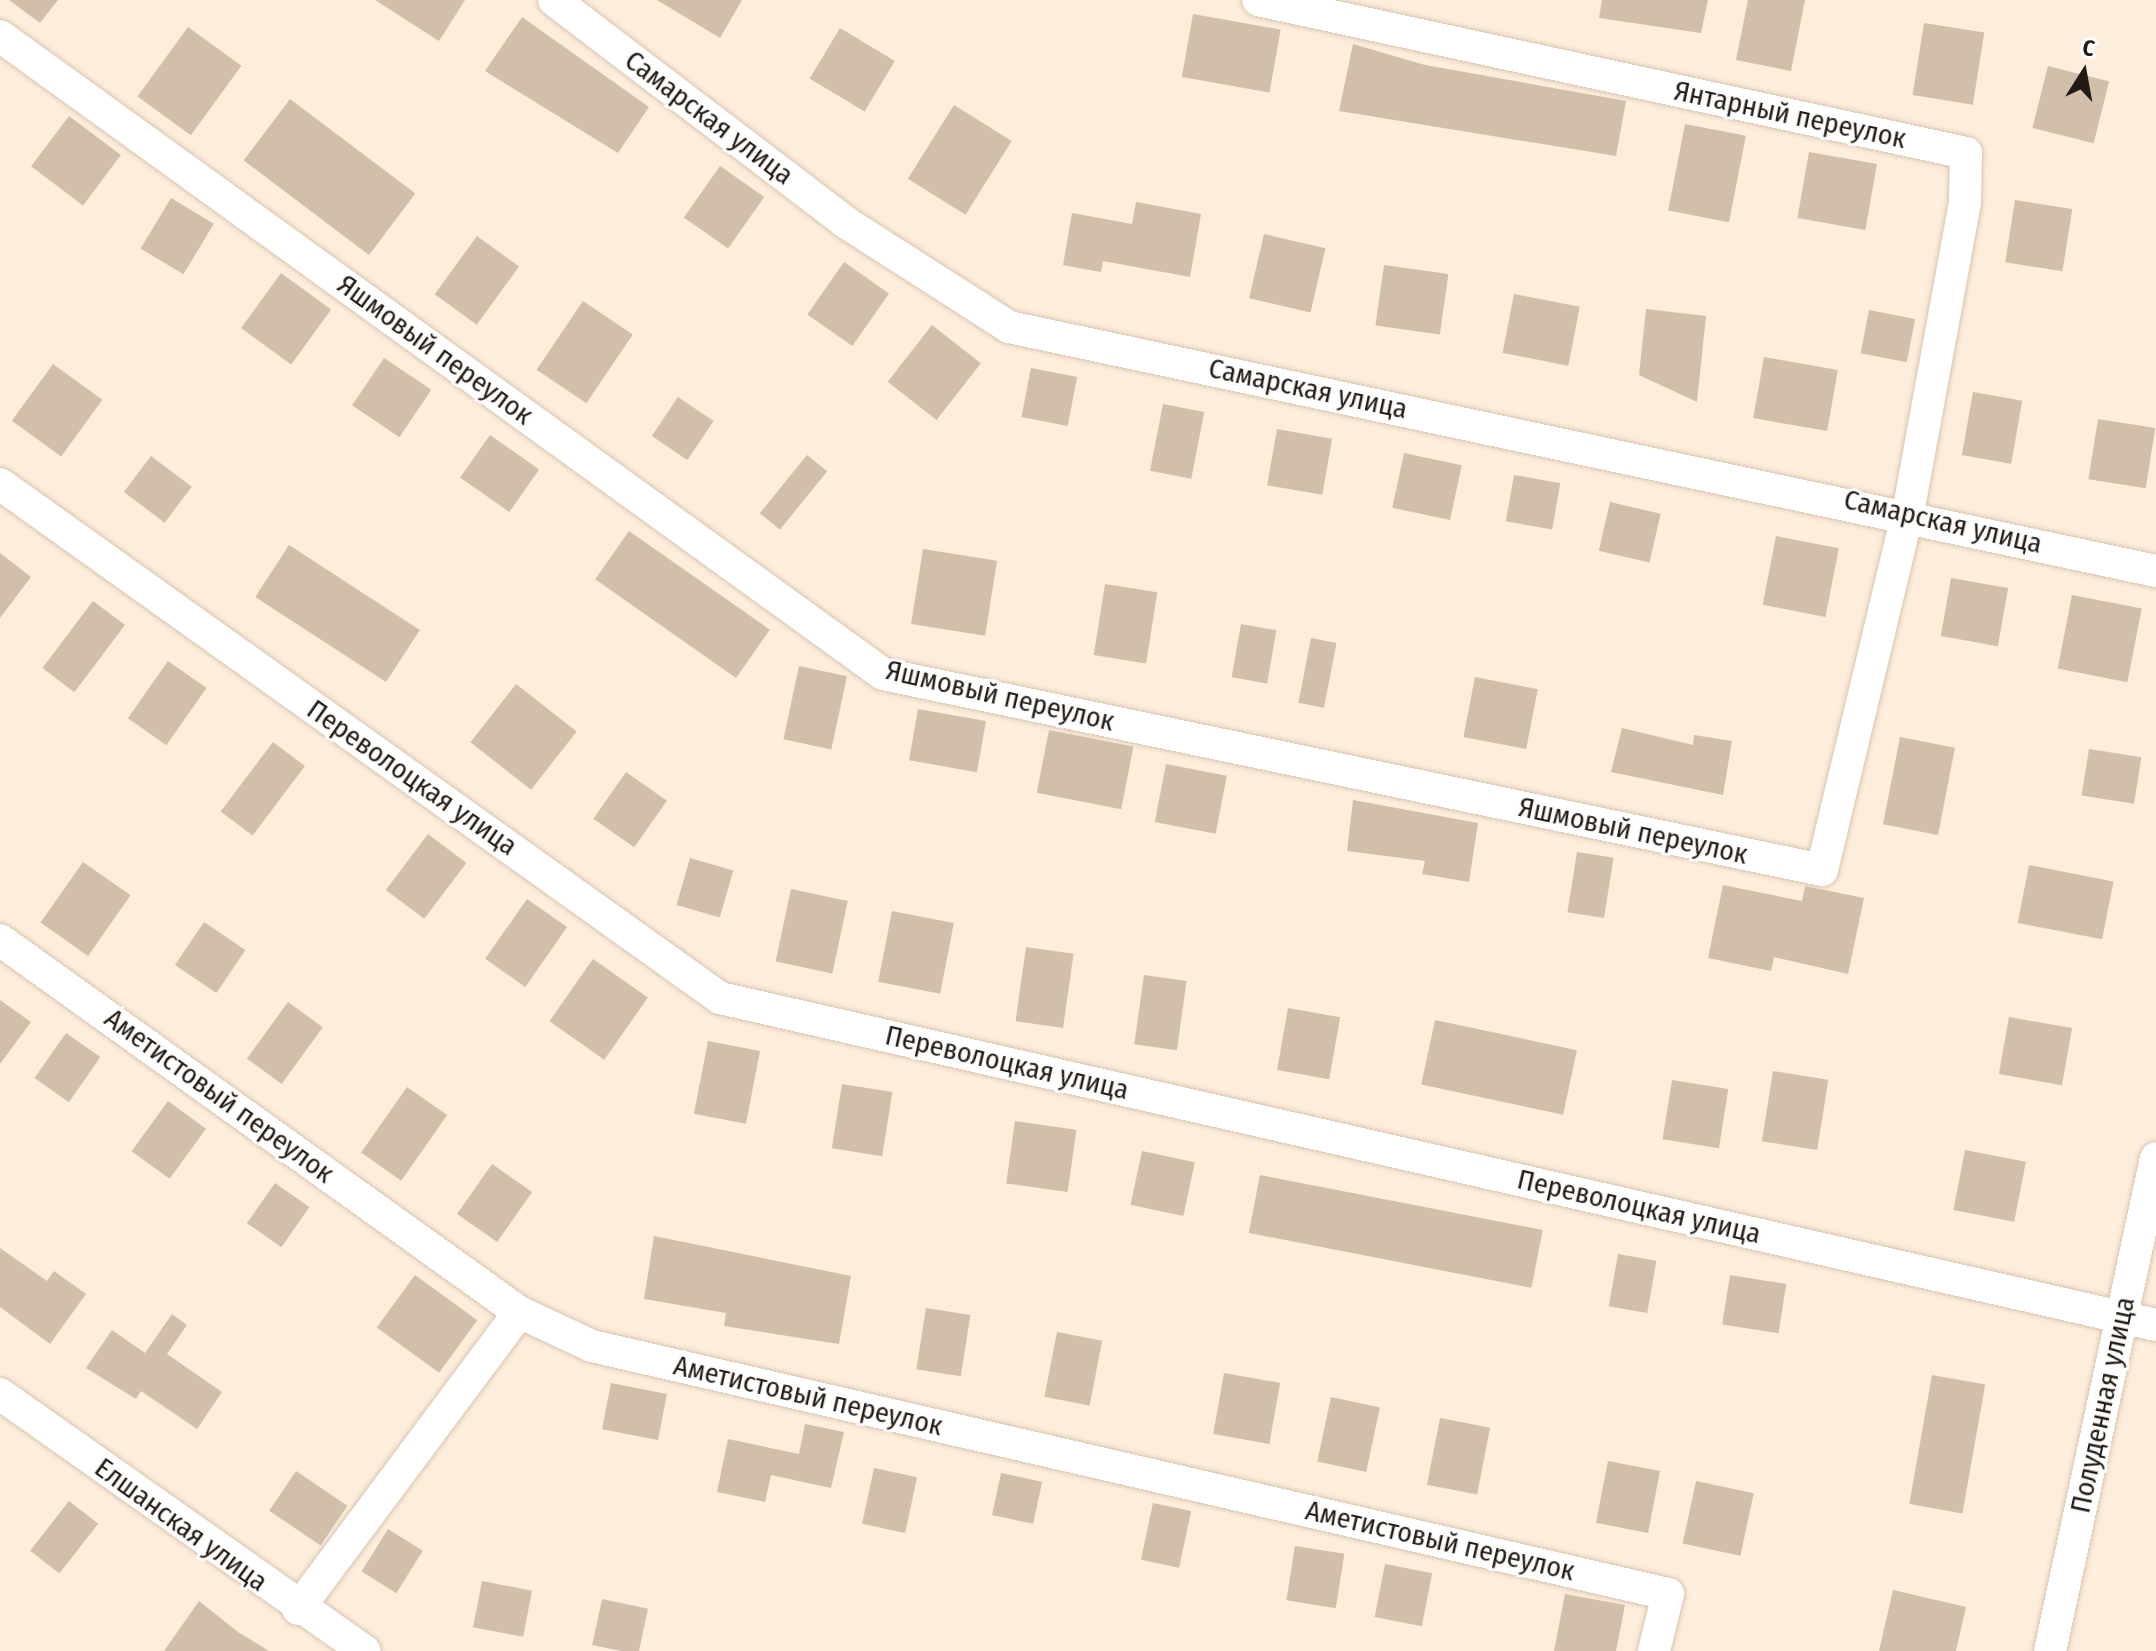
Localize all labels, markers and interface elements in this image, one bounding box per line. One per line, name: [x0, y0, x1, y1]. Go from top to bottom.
north arrow: [2044, 32, 2124, 112]
text: С: [2080, 34, 2097, 62]
street label: Самарская улица: [618, 44, 800, 192]
street label: Янтарный переулок: [1671, 74, 1909, 156]
street label: Яшмовый переулок: [331, 268, 539, 432]
street label: Самарская улица: [1206, 352, 1410, 426]
street label: Самарская улица: [1841, 483, 2045, 561]
street label: Яшмовый переулок: [883, 653, 1117, 739]
street label: Переволоцкая улица: [300, 693, 524, 863]
street label: Яшмовый переулок: [1515, 790, 1751, 872]
street label: Аметистовый переулок: [98, 1002, 340, 1190]
street label: Переволоцкая улица: [882, 1019, 1132, 1107]
street label: Переволоцкая улица: [1514, 1163, 1764, 1251]
street label: Полуденная улица: [2064, 1294, 2142, 1516]
street label: Аметистовый переулок: [670, 1349, 946, 1443]
street label: Елшанская улица: [88, 1451, 274, 1599]
street label: Аметистовый переулок: [1302, 1494, 1578, 1588]

